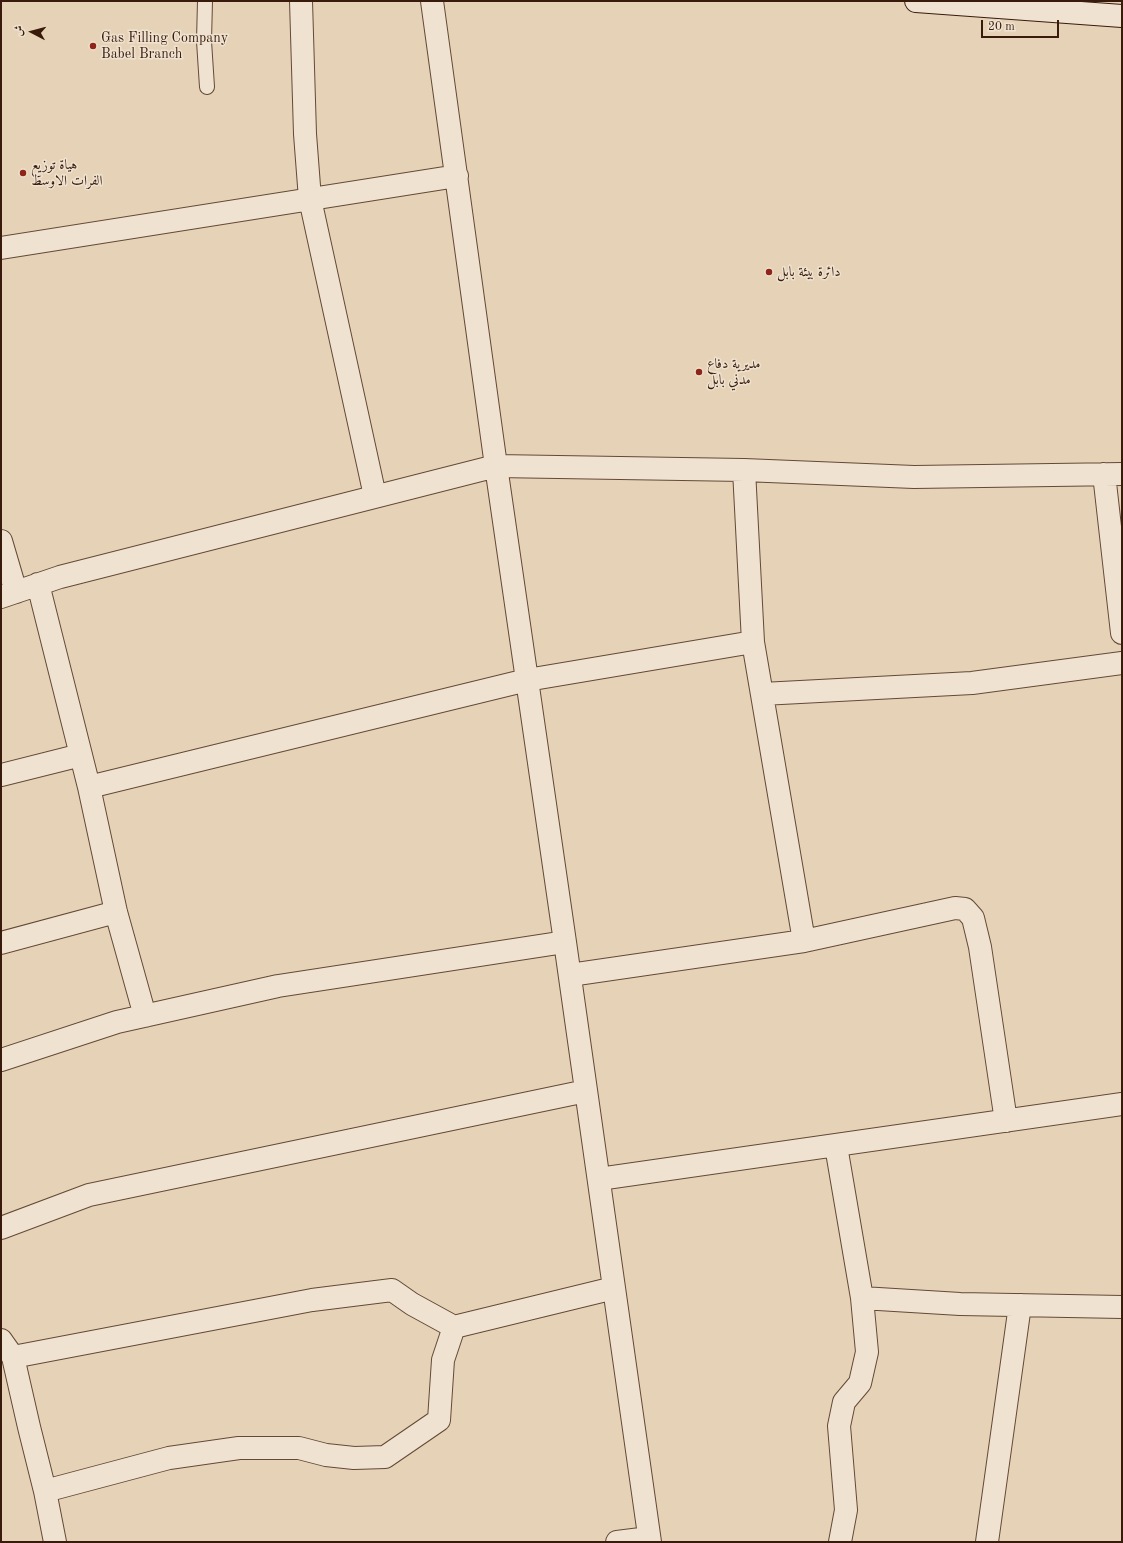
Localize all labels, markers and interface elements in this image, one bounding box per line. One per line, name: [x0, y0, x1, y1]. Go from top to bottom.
north arrow: [12, 12, 52, 52]
scale bar: [983, 12, 1061, 38]
text: 20 m: [988, 21, 1015, 33]
text: ش: [14, 25, 26, 37]
place label: Gas Filling Company Babel Branch: [101, 30, 228, 62]
marker: Gas Filling Company Babel Branch: [88, 41, 98, 51]
place label: هياة توزيع الفرات الاوسط: [31, 157, 103, 190]
marker: هياة توزيع الفرات الاوسط: [18, 168, 28, 178]
place label: دائرة بيئة بابل: [777, 264, 841, 280]
marker: دائرة بيئة بابل: [764, 267, 774, 277]
place label: مديرية دفاع مدني بابل: [707, 356, 760, 388]
marker: مديرية دفاع مدني بابل: [694, 367, 704, 377]

